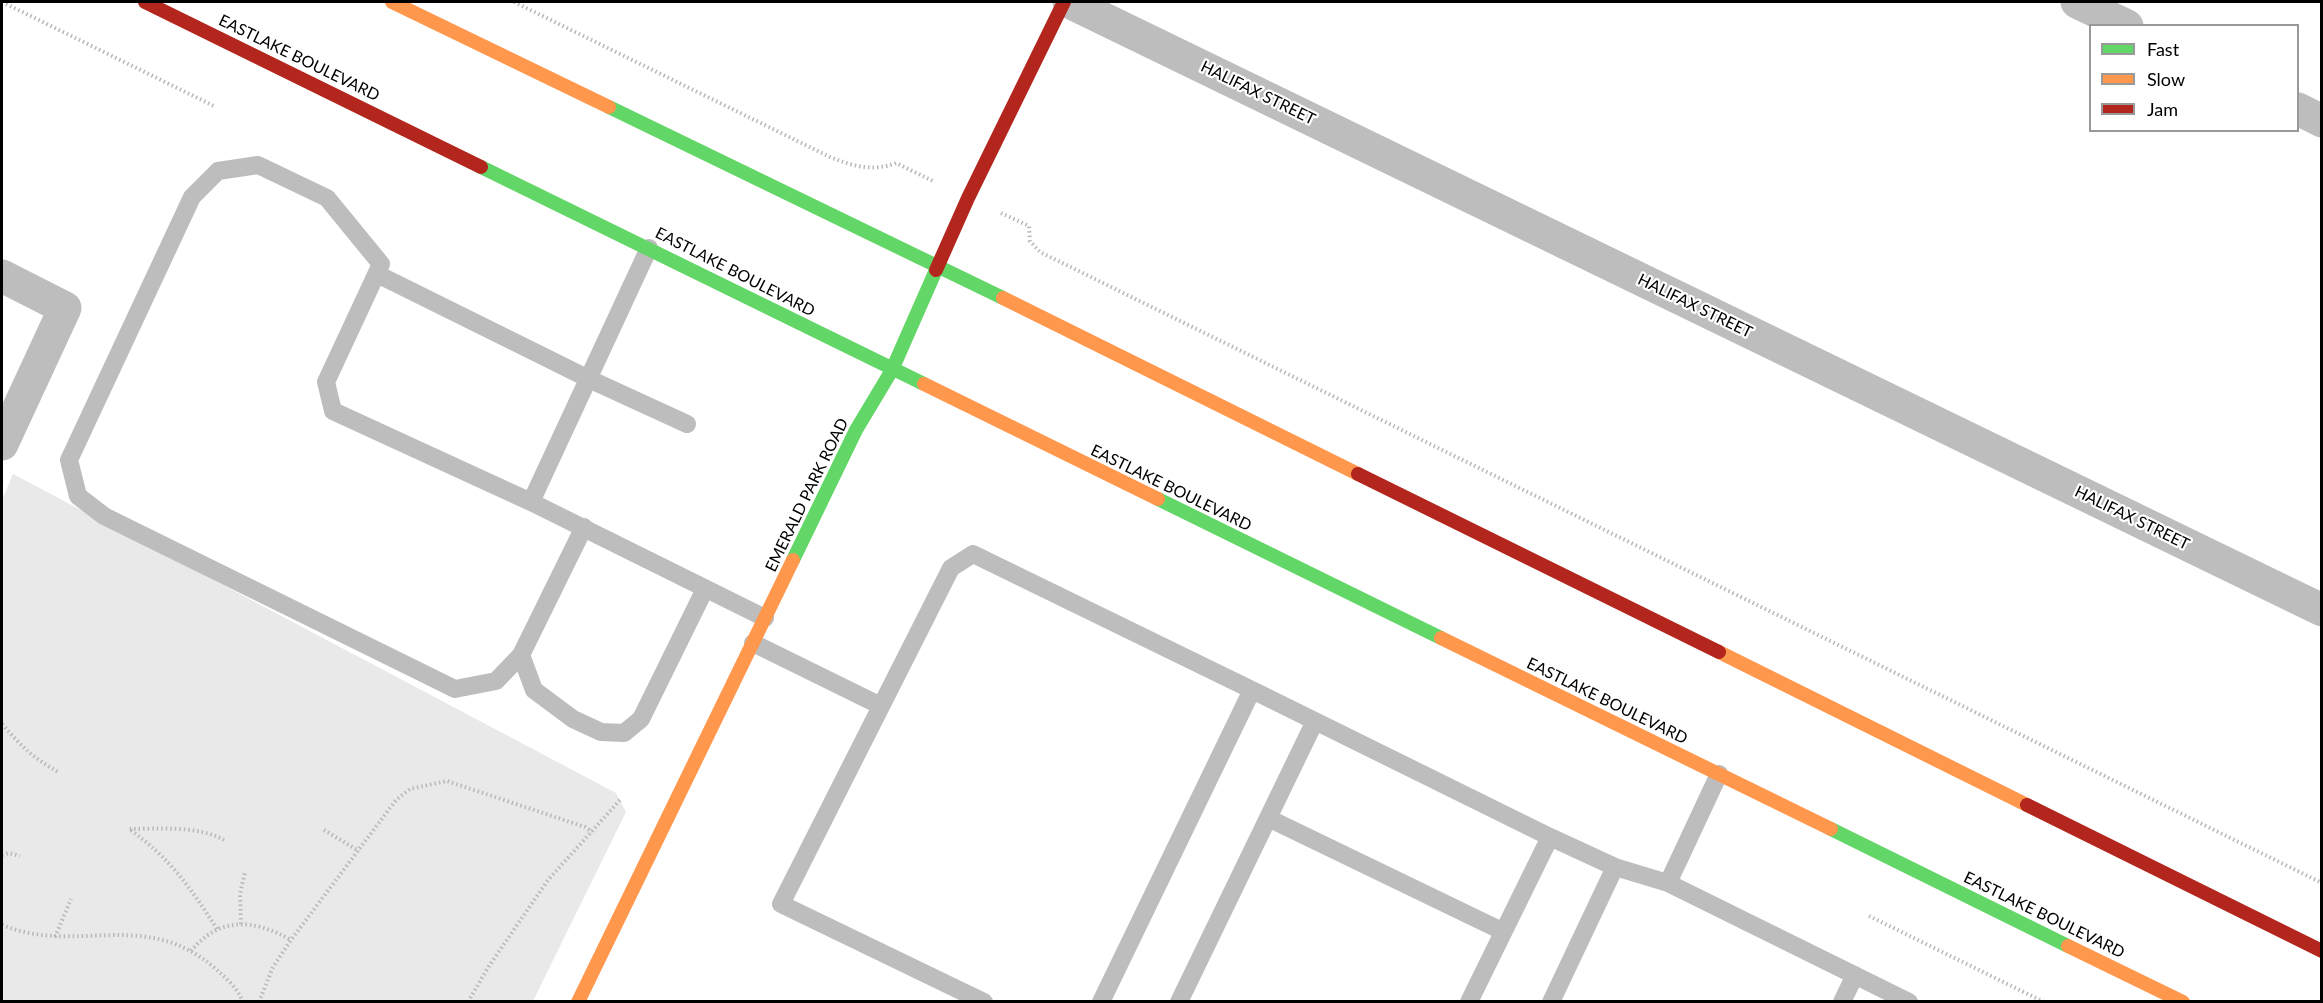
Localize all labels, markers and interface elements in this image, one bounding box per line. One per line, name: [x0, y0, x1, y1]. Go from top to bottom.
street label: EASTLAKE BOULEVARD: [215, 11, 383, 105]
legend: [2089, 24, 2299, 132]
text: Fast: [2147, 38, 2179, 60]
street label: HALIFAX STREET: [1198, 57, 1318, 129]
text: Slow: [2147, 68, 2185, 90]
text: Jam: [2147, 98, 2178, 120]
street label: EASTLAKE BOULEVARD: [652, 223, 818, 321]
street label: HALIFAX STREET: [1635, 270, 1755, 342]
street label: EMERALD PARK ROAD: [761, 415, 853, 575]
street label: EASTLAKE BOULEVARD: [1087, 441, 1255, 535]
street label: HALIFAX STREET: [2072, 482, 2192, 554]
street label: EASTLAKE BOULEVARD: [1523, 654, 1691, 748]
street label: EASTLAKE BOULEVARD: [1960, 868, 2128, 962]

